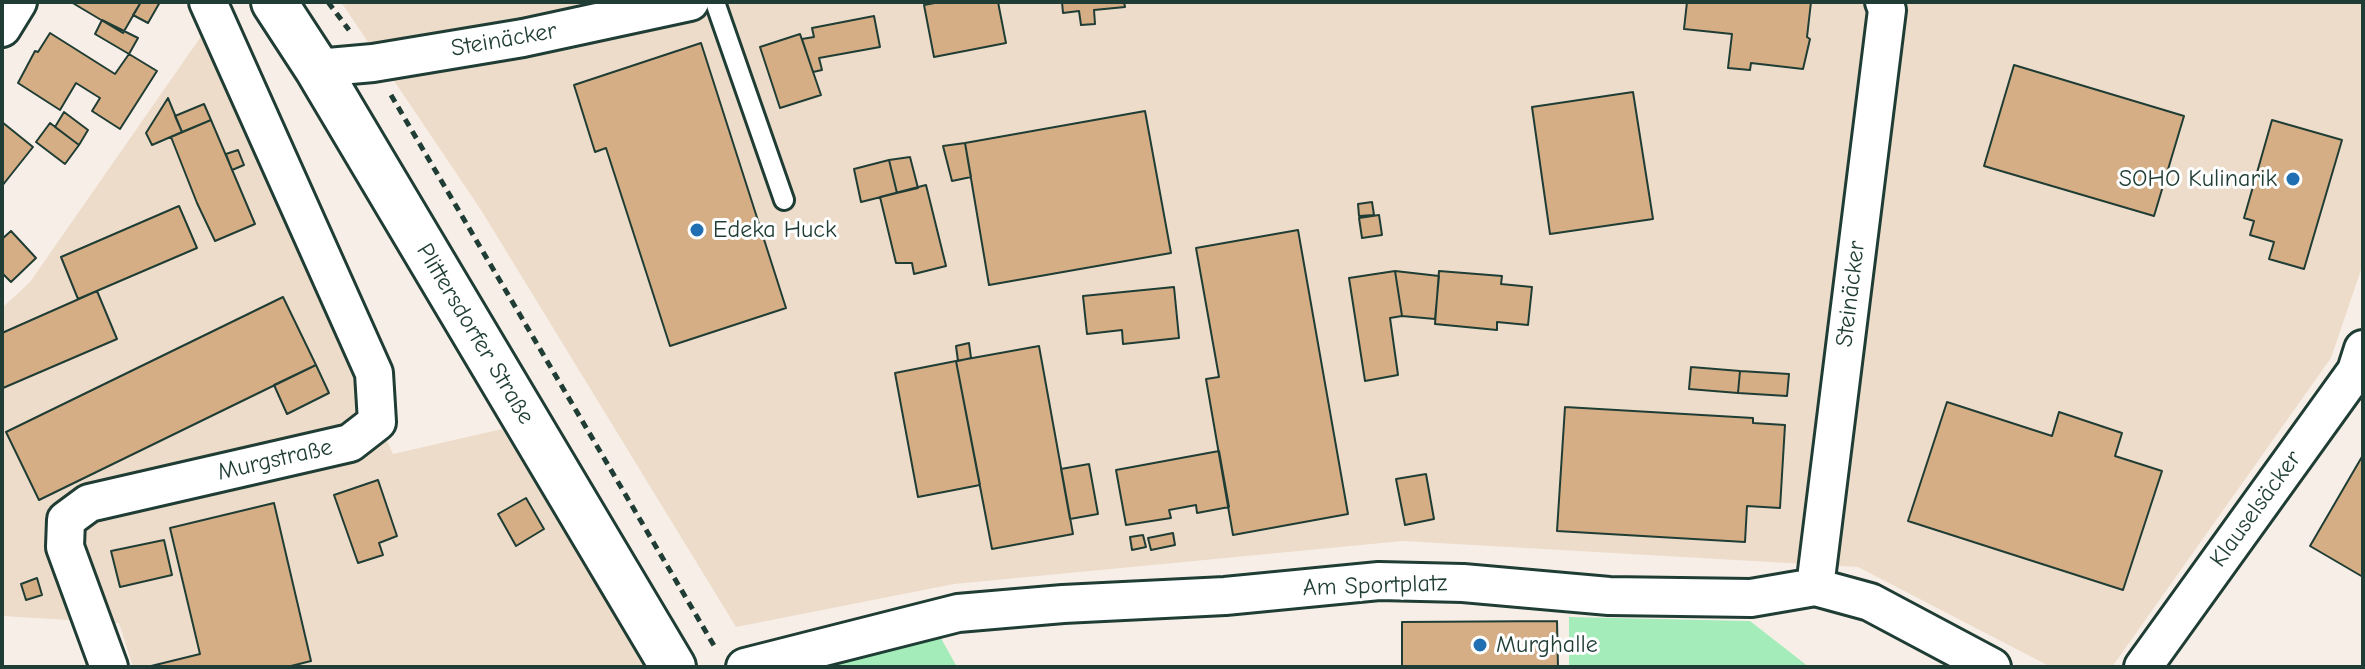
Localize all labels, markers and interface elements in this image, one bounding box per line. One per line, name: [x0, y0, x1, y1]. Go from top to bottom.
street label: Steinäcker: [449, 17, 559, 63]
place label: SOHO Kulinarik: [2119, 165, 2277, 193]
marker: SOHO Kulinarik: [2284, 170, 2302, 188]
place label: Edeka Huck: [713, 216, 837, 244]
marker: Edeka Huck: [688, 221, 706, 239]
street label: Plittersdorfer Straße: [410, 238, 540, 430]
street label: Steinäcker: [1830, 239, 1872, 349]
street label: Murgstraße: [215, 433, 335, 487]
street label: Klauselsäcker: [2204, 445, 2308, 573]
street label: Am Sportplatz: [1302, 569, 1448, 603]
place label: Murghalle: [1496, 631, 1598, 659]
marker: Murghalle: [1471, 636, 1489, 654]

